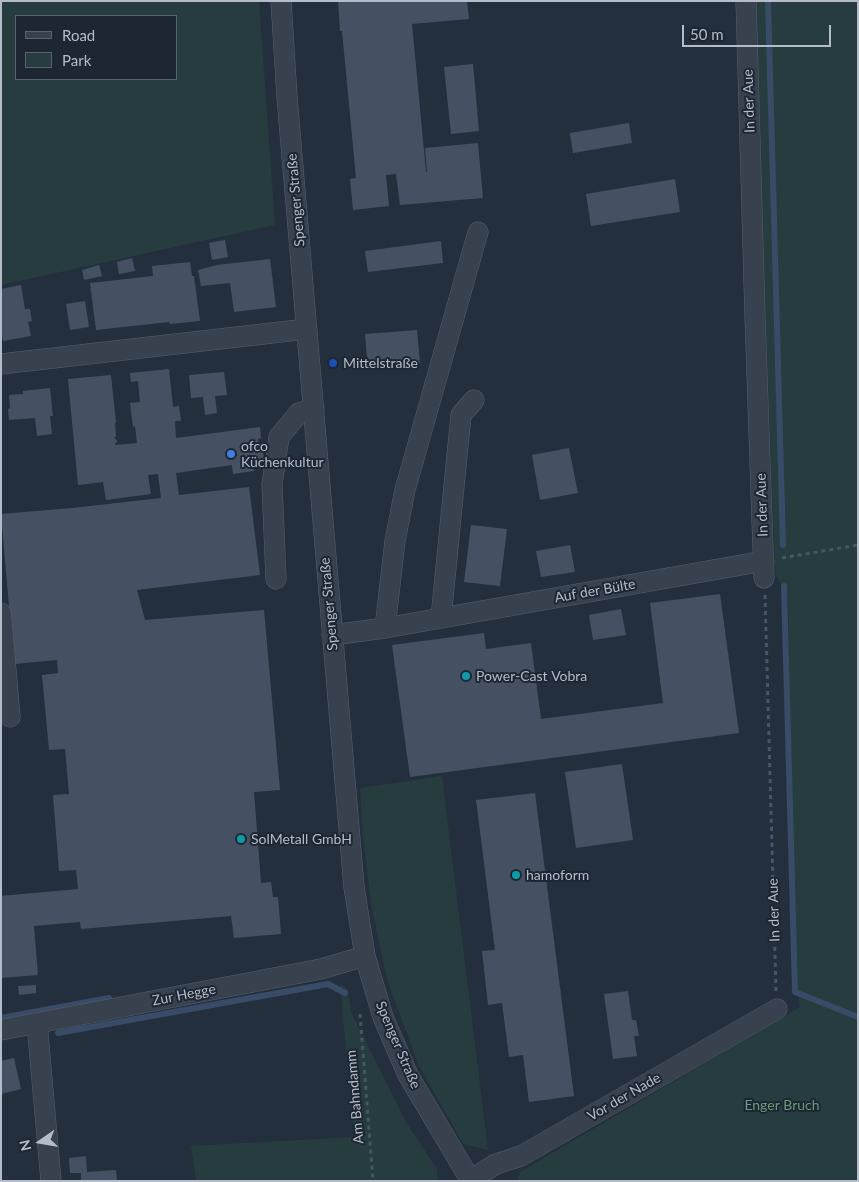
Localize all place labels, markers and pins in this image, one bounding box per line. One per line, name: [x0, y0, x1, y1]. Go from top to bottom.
place label: Mittelstraße: [343, 355, 418, 371]
marker: Mittelstraße: [327, 357, 339, 369]
place label: ofco Küchenkultur: [241, 438, 324, 471]
marker: ofco Küchenkultur: [225, 448, 237, 460]
place label: Power-Cast Vobra: [476, 668, 587, 684]
marker: Power-Cast Vobra: [460, 670, 472, 682]
place label: SolMetall GmbH: [251, 831, 352, 847]
marker: SolMetall GmbH: [235, 833, 247, 845]
place label: hamoform: [526, 867, 589, 883]
marker: hamoform: [510, 869, 522, 881]

